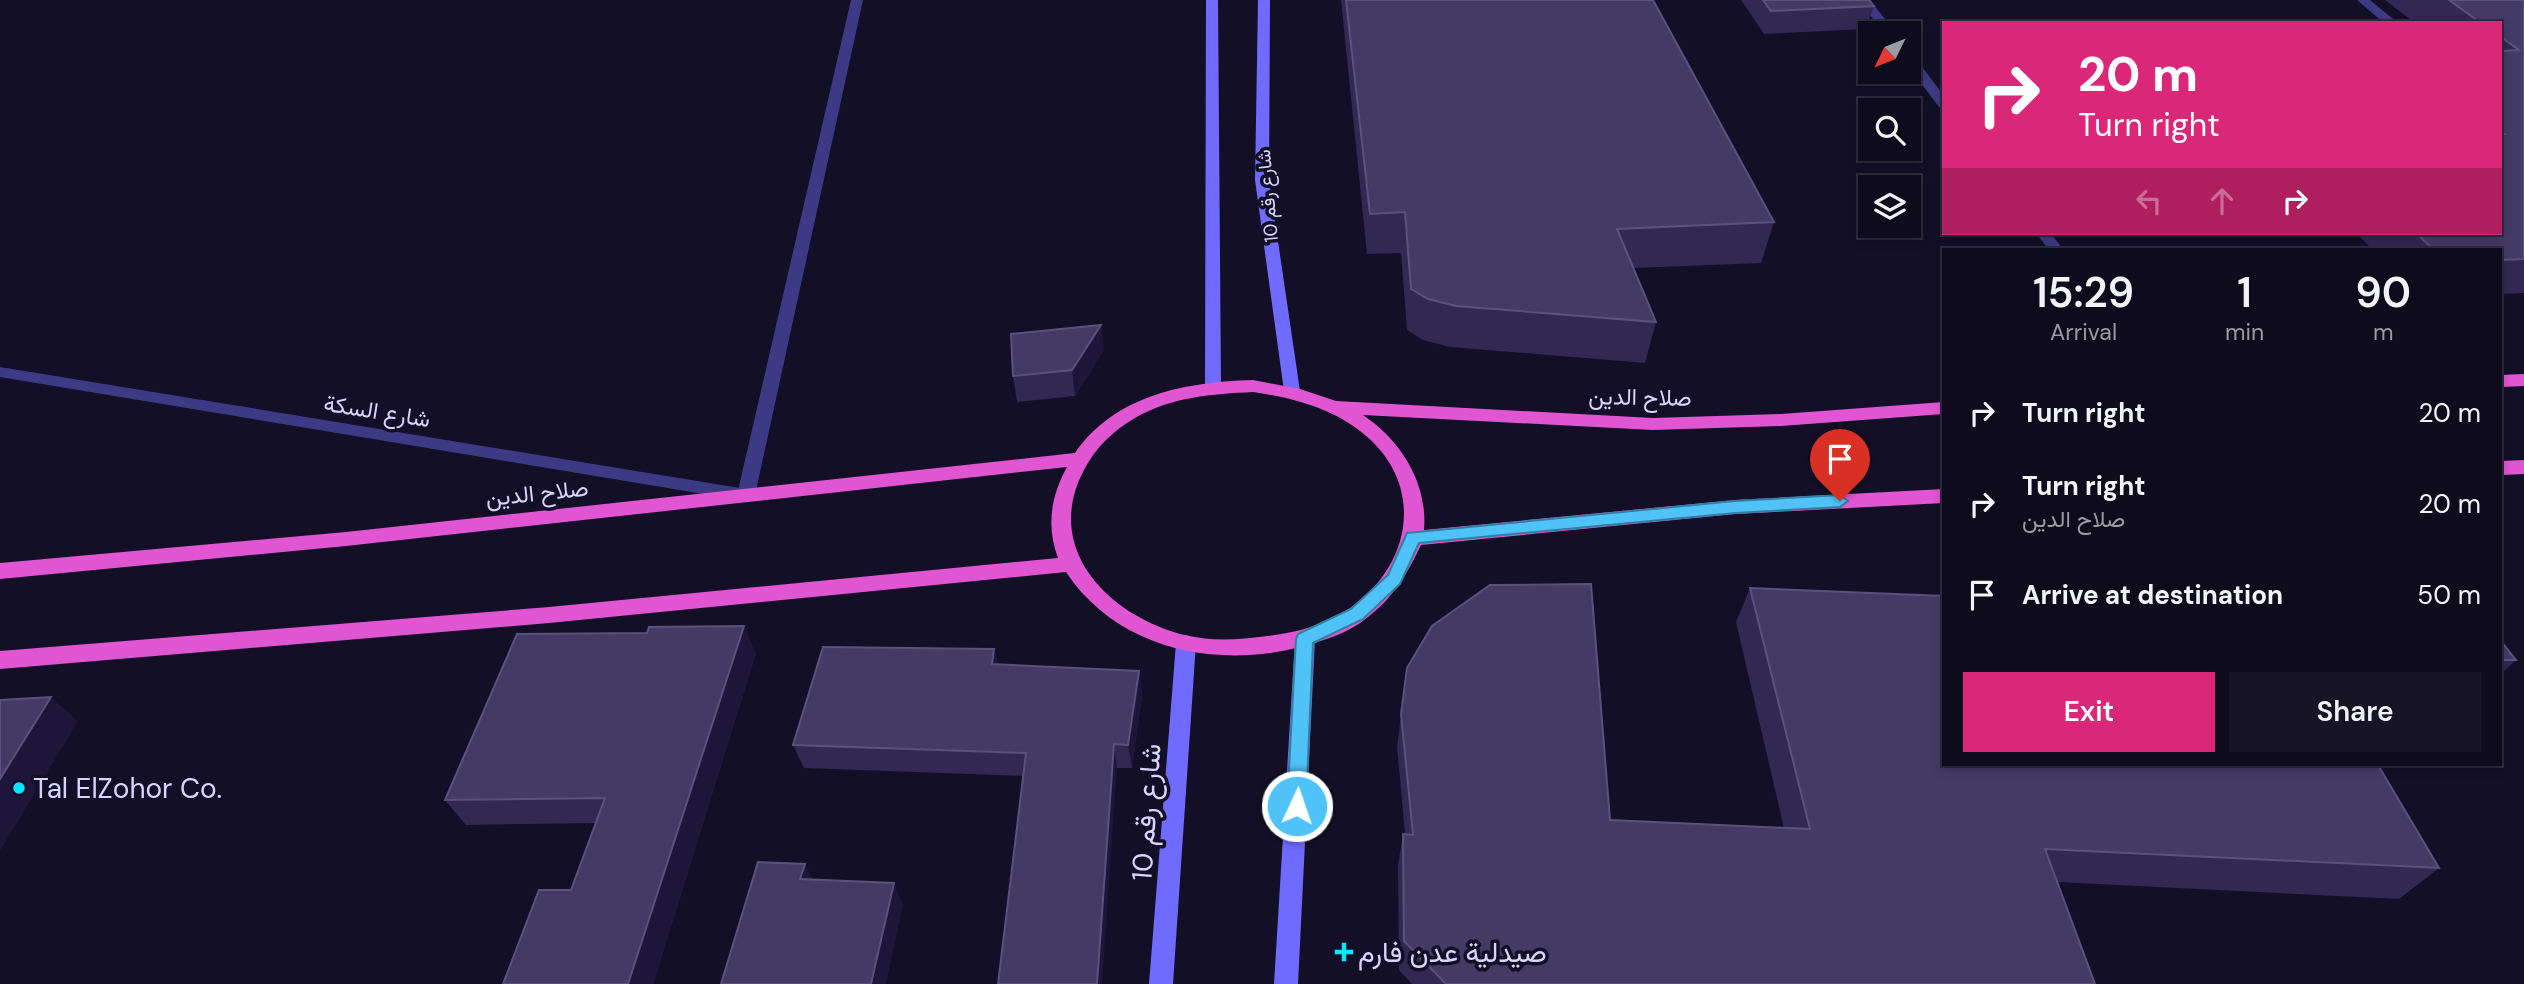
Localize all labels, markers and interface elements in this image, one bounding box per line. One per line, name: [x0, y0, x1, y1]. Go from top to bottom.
north arrow: [1858, 21, 1922, 84]
map controls: [1858, 21, 1921, 238]
text: 20 m: [2078, 42, 2198, 106]
icon: right: [1963, 49, 2054, 140]
button: search: [1858, 98, 1921, 161]
text: Turn right: [2078, 104, 2220, 146]
street label: شارع رقم 10: [1251, 148, 1284, 243]
button: layers: [1858, 175, 1921, 238]
icon: left: [2130, 182, 2168, 220]
icon: ahead: [2203, 182, 2241, 220]
icon: right: [2276, 182, 2314, 220]
text: 15:29: [2033, 265, 2134, 320]
text: 1: [2237, 265, 2252, 320]
text: 90: [2355, 265, 2411, 320]
text: Arrival: [2050, 317, 2117, 347]
text: min: [2225, 317, 2264, 347]
text: m: [2373, 317, 2393, 347]
street label: صلاح الدين: [1588, 381, 1692, 414]
street label: شارع السكة: [321, 388, 432, 435]
icon: right: [1963, 394, 2001, 432]
text: Turn right: [2022, 396, 2146, 430]
text: 20 m: [2418, 396, 2481, 430]
pin: [1810, 429, 1870, 501]
icon: arrive: [1821, 440, 1859, 478]
text: Turn right: [2022, 469, 2146, 503]
street label: صلاح الدين: [484, 473, 590, 514]
icon: right: [1963, 485, 2001, 523]
text: 20 m: [2418, 487, 2481, 521]
text: صلاح الدين: [2022, 504, 2125, 534]
icon: arrive: [1963, 576, 2001, 614]
text: Arrive at destination: [2022, 578, 2283, 612]
text: 50 m: [2417, 578, 2481, 612]
button: Exit: [1963, 672, 2215, 752]
button: Share: [2229, 672, 2481, 752]
street label: شارع رقم 10: [1123, 742, 1170, 882]
position arrow: [1260, 769, 1334, 843]
place label: Tal ElZohor Co.: [33, 770, 222, 807]
marker: Tal ElZohor Co.: [11, 780, 27, 796]
place label: صيدلية عدن فارم: [1358, 934, 1547, 971]
marker: صيدلية عدن فارم: [1336, 944, 1352, 960]

